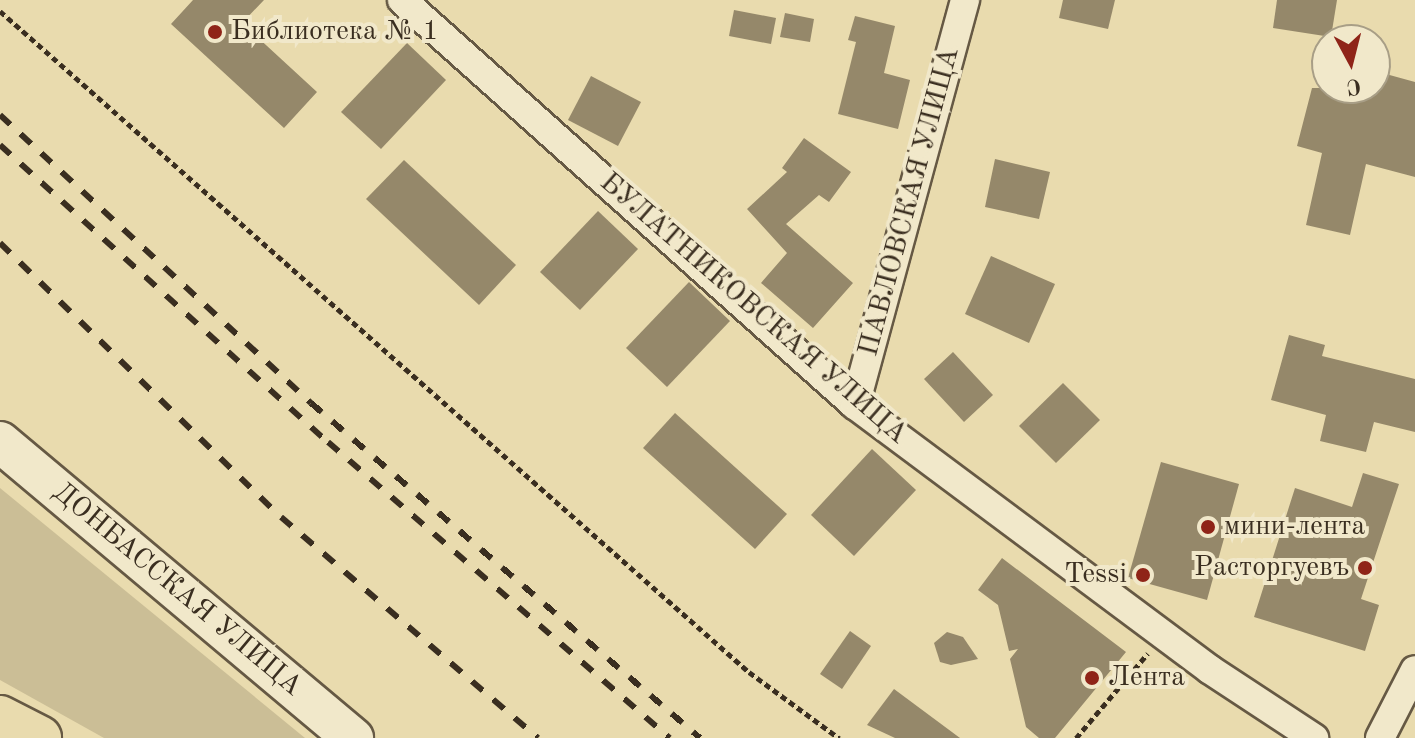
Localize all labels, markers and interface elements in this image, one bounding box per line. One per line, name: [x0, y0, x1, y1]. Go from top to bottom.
place label: Библиотека № 1: [231, 15, 439, 49]
marker: Библиотека № 1: [206, 23, 224, 41]
north arrow: [1311, 24, 1391, 104]
street label: ПАВЛОВСКАЯ УЛИЦА: [853, 44, 967, 360]
text: С: [1345, 74, 1362, 98]
street label: БУЛАТНИКОВСКАЯ УЛИЦА: [592, 166, 914, 452]
street label: ДОНБАССКАЯ УЛИЦА: [46, 476, 308, 704]
place label: мини-лента: [1224, 510, 1365, 544]
marker: мини-лента: [1199, 518, 1217, 536]
place label: Расторгуевъ: [1194, 551, 1349, 585]
place label: Tessi: [1064, 558, 1127, 592]
marker: Расторгуевъ: [1356, 559, 1374, 577]
marker: Tessi: [1134, 566, 1152, 584]
place label: Лента: [1108, 661, 1185, 695]
marker: Лента: [1083, 669, 1101, 687]

